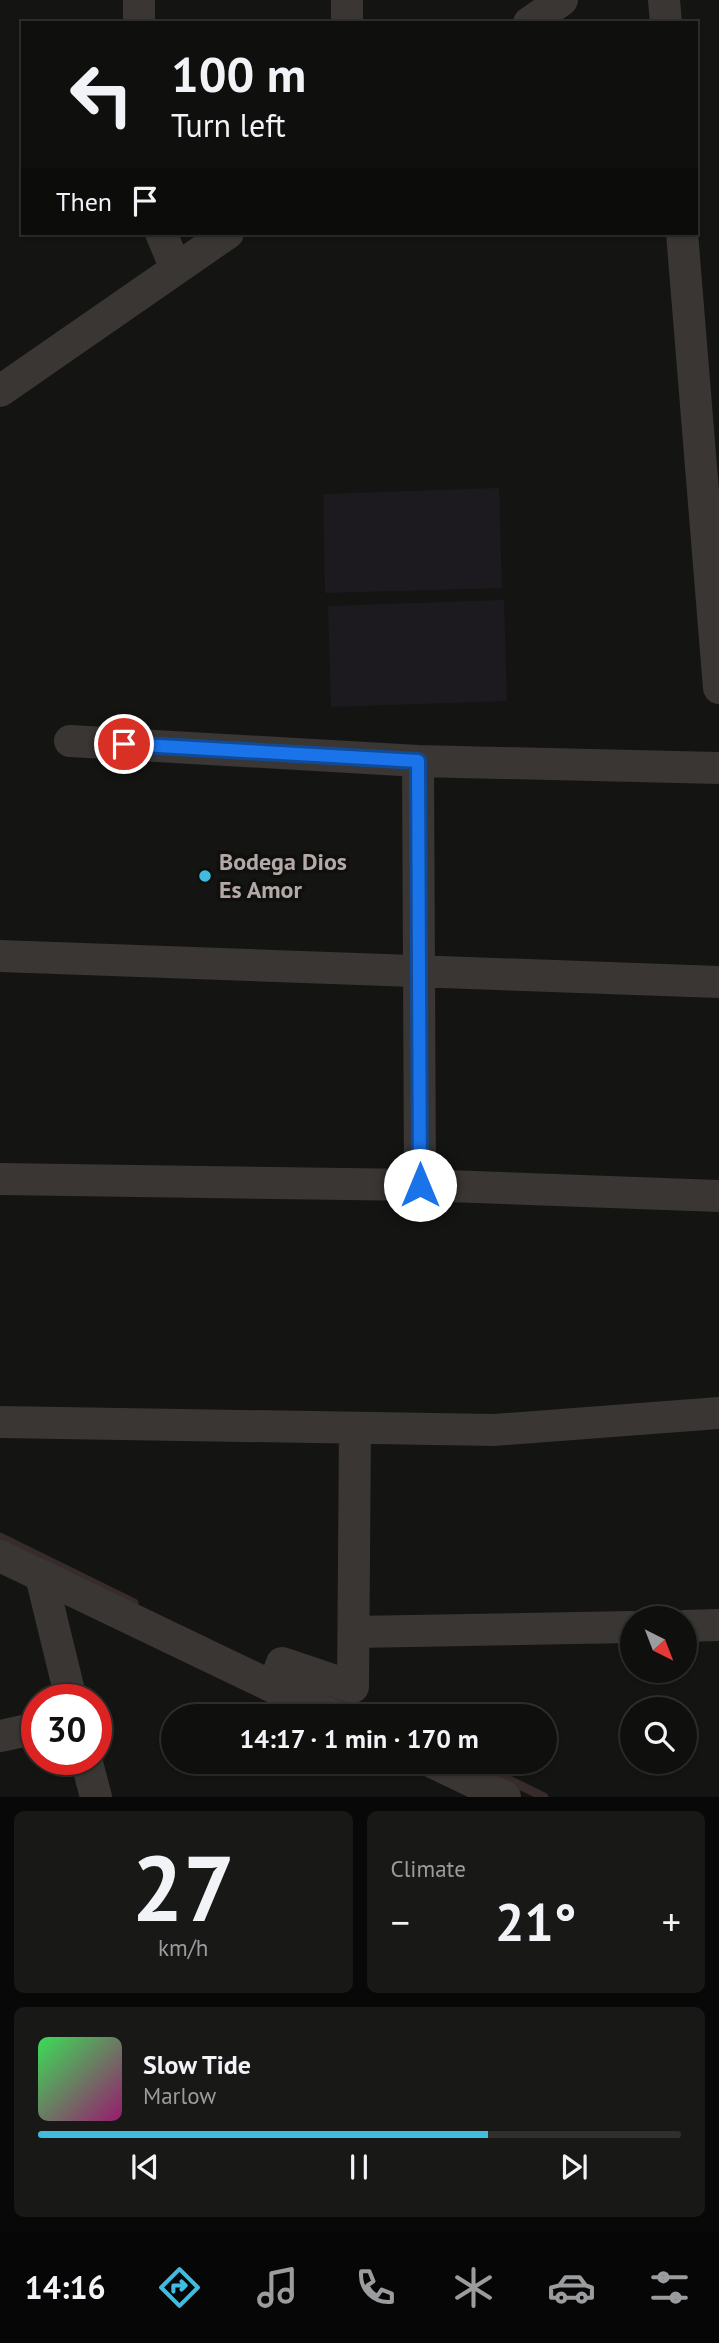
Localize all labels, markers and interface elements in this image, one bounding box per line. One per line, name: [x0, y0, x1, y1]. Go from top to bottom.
text: 100 m: [171, 42, 306, 106]
icon: left: [56, 49, 147, 140]
text: Turn left: [171, 104, 286, 146]
icon: arrive: [126, 182, 164, 220]
text: Then: [56, 185, 112, 218]
pin: [94, 714, 154, 774]
icon: arrive: [105, 725, 143, 763]
place label: Bodega Dios Es Amor: [219, 846, 347, 905]
marker: Bodega Dios Es Amor: [197, 868, 213, 884]
position arrow: [383, 1148, 457, 1222]
north arrow: [620, 1606, 696, 1684]
map controls: [620, 1606, 697, 1774]
speed limit sign: 30: [21, 1684, 112, 1775]
button: search: [620, 1697, 697, 1774]
text: 14:17 · 1 min · 170 m: [239, 1722, 479, 1755]
text: 27: [132, 1828, 235, 1946]
text: Climate: [391, 1854, 466, 1883]
text: 21°: [495, 1888, 577, 1955]
text: −: [391, 1897, 410, 1946]
text: +: [662, 1897, 681, 1946]
text: km/h: [158, 1933, 208, 1962]
text: Slow Tide: [143, 2048, 251, 2081]
text: Marlow: [143, 2081, 216, 2110]
icon: previous: [126, 2148, 164, 2186]
icon: pause: [340, 2148, 378, 2186]
icon: next: [555, 2148, 593, 2186]
icon: directions: [155, 2263, 204, 2312]
icon: music: [253, 2263, 302, 2312]
icon: phone: [351, 2263, 400, 2312]
icon: climate: [449, 2263, 498, 2312]
icon: car: [547, 2263, 596, 2312]
icon: filters: [645, 2263, 694, 2312]
text: 14:16: [25, 2266, 106, 2308]

